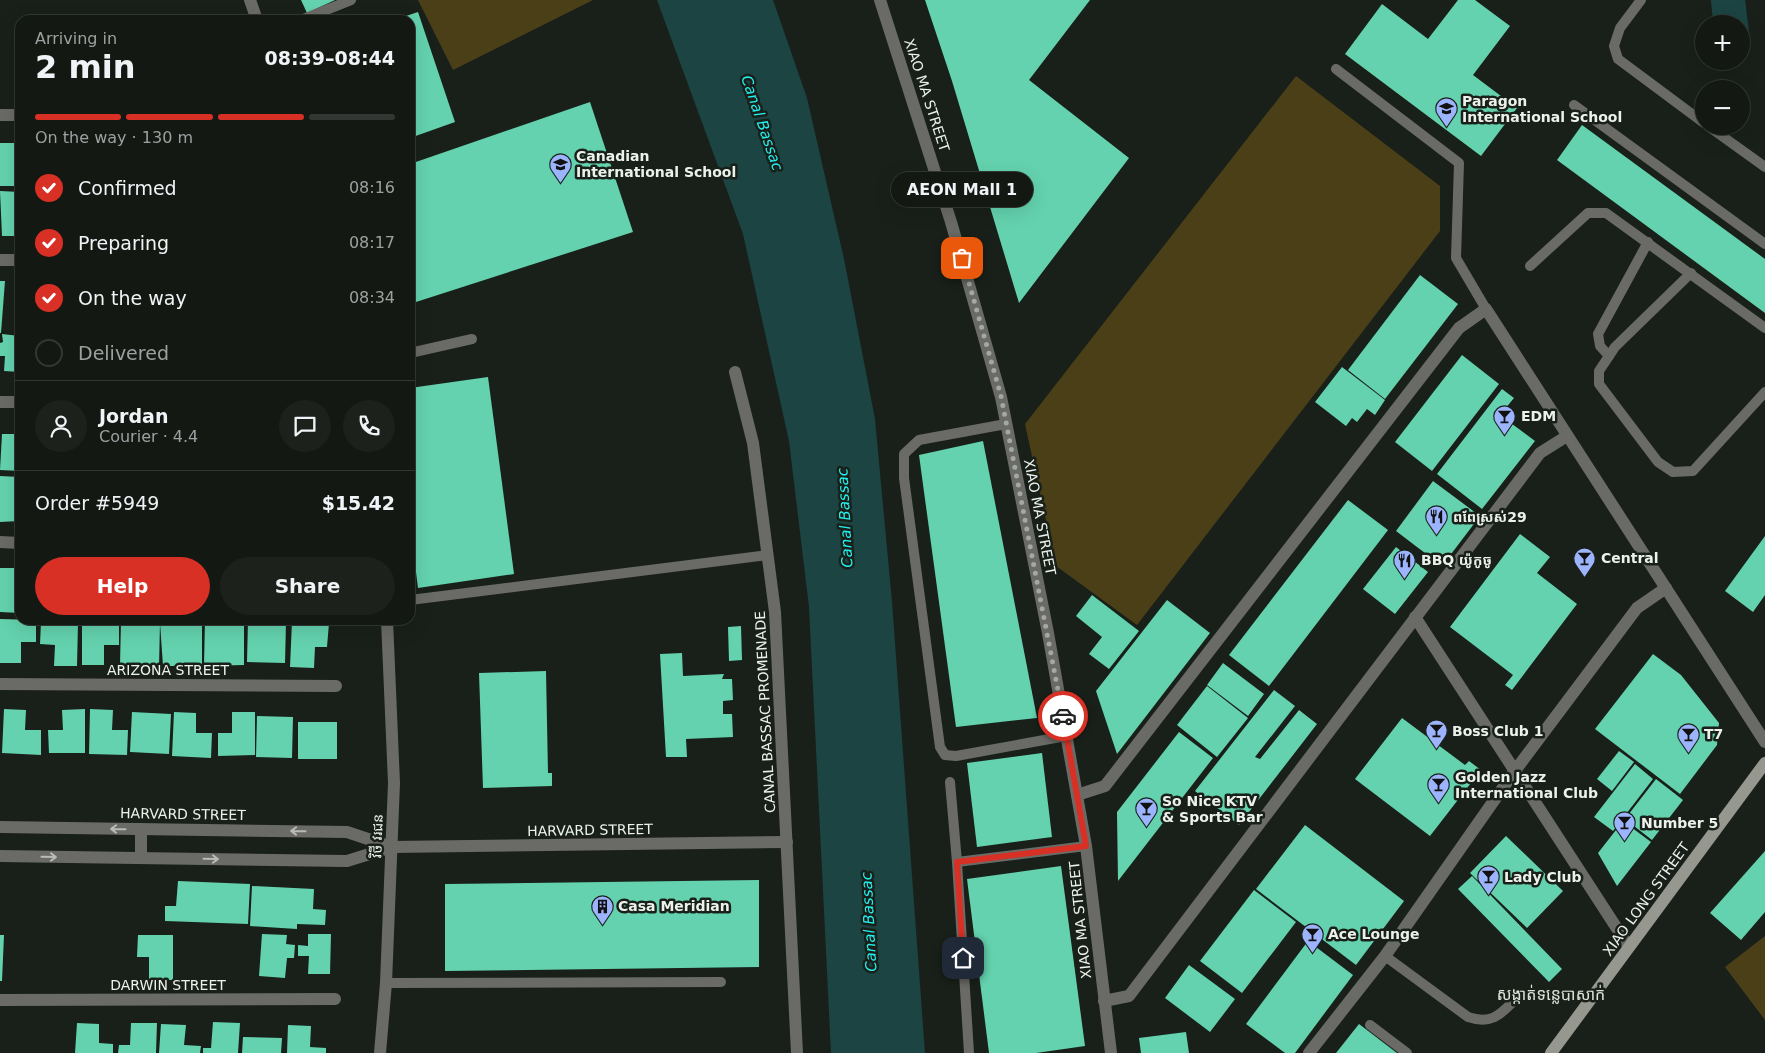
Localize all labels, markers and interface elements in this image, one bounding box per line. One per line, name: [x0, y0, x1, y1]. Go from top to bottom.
map controls: [1695, 15, 1750, 135]
button: +: [1695, 15, 1750, 70]
text: Arriving in: [35, 29, 117, 48]
street label: XIAO MA STREET: [901, 36, 953, 154]
text: 08:39–08:44: [265, 47, 395, 69]
text: 2 min: [35, 48, 136, 86]
water label: Canal Bassac: [737, 73, 787, 174]
button: −: [1695, 80, 1750, 135]
place label: Paragon International School: [1462, 93, 1622, 125]
school or university icon: Paragon International School: [1434, 97, 1458, 128]
text: On the way · 130 m: [35, 128, 193, 147]
place label: Canadian International School: [576, 148, 736, 180]
school or university icon: Canadian International School: [548, 152, 572, 183]
callout: AEON Mall 1: [891, 173, 1033, 208]
icon: check: [35, 174, 63, 202]
text: Confirmed: [78, 177, 177, 199]
text: 08:16: [349, 178, 395, 197]
text: AEON Mall 1: [907, 180, 1017, 199]
icon: check: [35, 229, 63, 257]
text: Preparing: [78, 232, 169, 254]
text: 08:17: [349, 233, 395, 252]
pin: [941, 237, 983, 279]
icon: bag: [948, 244, 976, 272]
icon: check: [35, 284, 63, 312]
text: On the way: [78, 287, 187, 309]
text: 08:34: [349, 288, 395, 307]
text: Delivered: [78, 342, 169, 364]
button: person: [35, 400, 87, 452]
button: chat: [279, 400, 331, 452]
button: phone: [343, 400, 395, 452]
bar icon: EDM: [1493, 404, 1517, 435]
text: Jordan: [99, 405, 168, 427]
place label: EDM: [1521, 408, 1556, 424]
text: Courier · 4.4: [99, 427, 198, 446]
street label: XIAO MA STREET: [1021, 458, 1059, 577]
water label: Canal Bassac: [833, 467, 857, 568]
text: Order #5949: [35, 492, 159, 514]
text: $15.42: [322, 492, 395, 514]
restaurant icon: ពពែស្រស់29: [1425, 505, 1449, 536]
place label: ពពែស្រស់29: [1453, 509, 1527, 526]
bar icon: Central: [1573, 546, 1597, 577]
restaurant icon: BBQ យ៉ូកូចូ: [1393, 548, 1417, 579]
place label: Central: [1601, 550, 1659, 566]
place label: BBQ យ៉ូកូចូ: [1421, 552, 1492, 569]
button: Help: [35, 557, 210, 615]
button: Share: [220, 557, 395, 615]
street label: CANAL BASSAC PROMENADE: [752, 611, 778, 813]
street label: ARIZONA STREET: [107, 662, 229, 678]
courier: [1038, 691, 1088, 741]
icon: car: [1049, 702, 1077, 730]
bar icon: Boss Club 1: [1424, 719, 1448, 750]
bar icon: T7: [1676, 722, 1700, 753]
place label: Boss Club 1: [1452, 723, 1544, 739]
place label: T7: [1704, 726, 1723, 742]
place label: Golden Jazz International Club: [1455, 769, 1598, 801]
bar icon: Golden Jazz International Club: [1427, 773, 1451, 804]
place label: So Nice KTV & Sports Bar: [1162, 793, 1263, 825]
bar icon: So Nice KTV & Sports Bar: [1134, 797, 1158, 828]
street label: HARVARD STREET: [120, 805, 246, 823]
bar icon: Number 5: [1613, 811, 1637, 842]
street label: វិថី វរជន: [368, 814, 386, 859]
place label: Number 5: [1641, 815, 1718, 831]
street label: HARVARD STREET: [527, 821, 653, 839]
one-way arrow: [110, 824, 126, 833]
one-way arrow: [290, 826, 306, 836]
street label: XIAO LONG STREET: [1600, 839, 1693, 959]
one-way arrow: [40, 852, 56, 862]
one-way arrow: [202, 854, 219, 864]
street label: XIAO MA STREET: [1066, 860, 1094, 980]
bar icon: Lady Club: [1476, 865, 1500, 896]
place label: Lady Club: [1504, 869, 1581, 885]
water label: Canal Bassac: [857, 871, 881, 972]
building icon: Casa Meridian: [590, 894, 614, 925]
place label: Casa Meridian: [618, 898, 730, 914]
bar icon: Ace Lounge: [1300, 922, 1324, 953]
place label: Ace Lounge: [1328, 926, 1420, 942]
pin: [942, 937, 984, 979]
icon: home: [949, 944, 977, 972]
street label: DARWIN STREET: [110, 977, 226, 993]
district label: សង្កាត់ទន្លេបាសាក់: [1497, 984, 1605, 1004]

